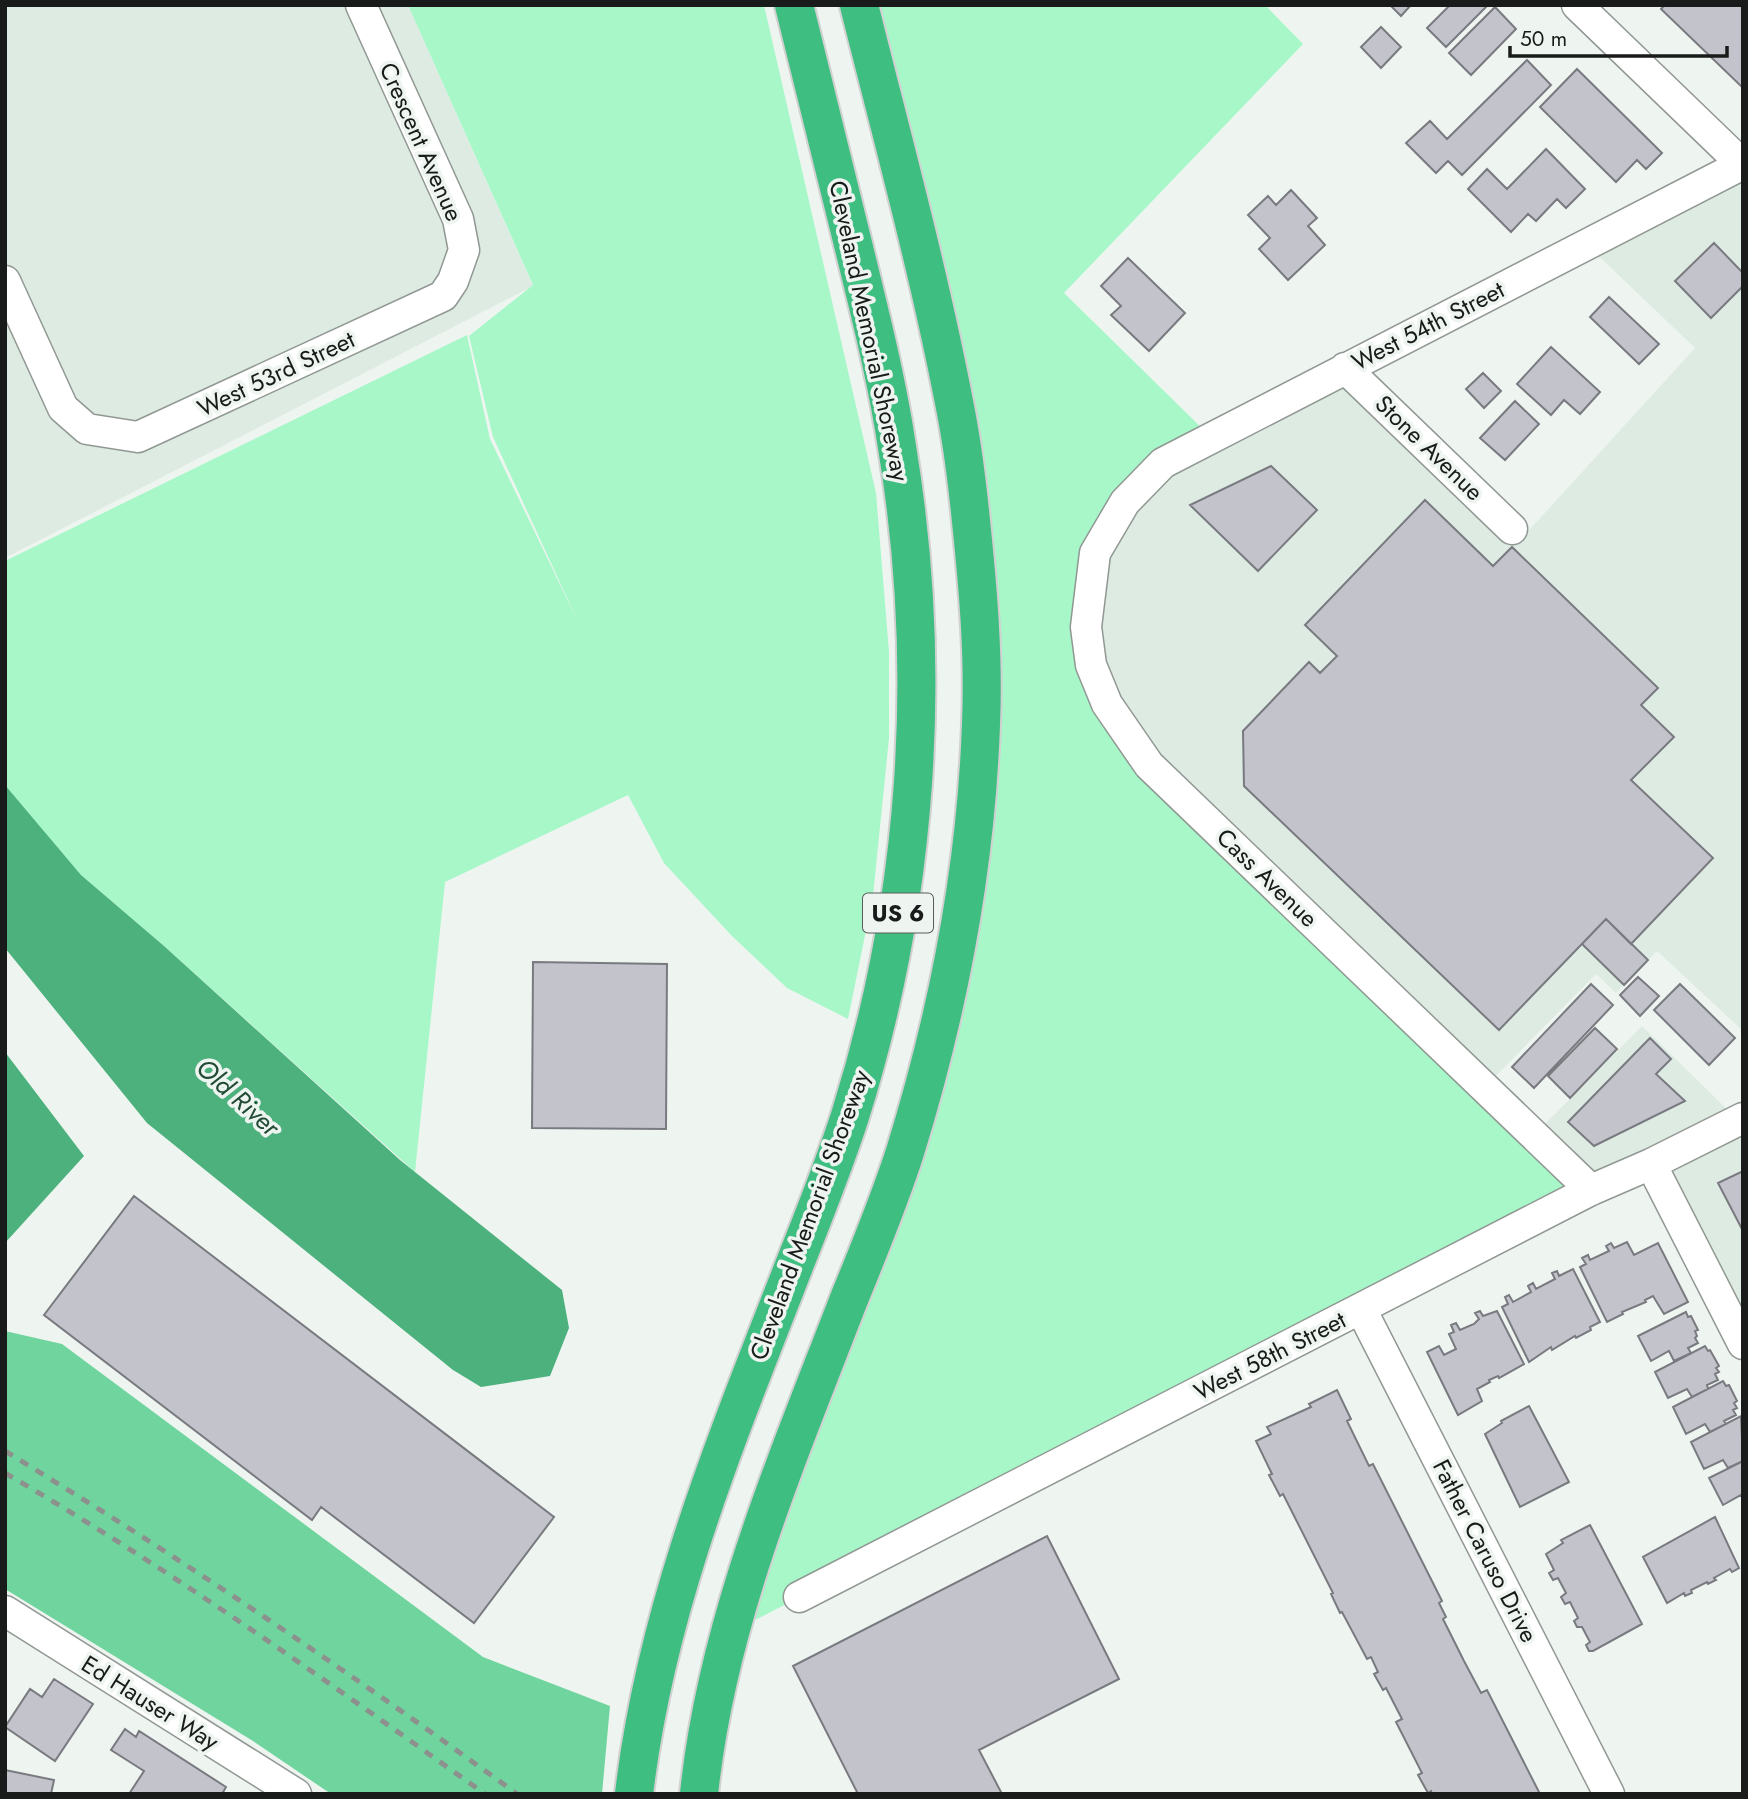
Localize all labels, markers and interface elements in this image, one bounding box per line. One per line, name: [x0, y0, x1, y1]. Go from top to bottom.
scale bar: [1510, 14, 1727, 58]
text: 50 m: [1520, 24, 1567, 54]
street label: Crescent Avenue: [371, 57, 472, 227]
street label: Cleveland Memorial Shoreway: [821, 177, 919, 485]
street label: West 54th Street: [1345, 272, 1510, 379]
street label: West 53rd Street: [191, 322, 360, 425]
street label: Stone Avenue: [1367, 387, 1491, 508]
street label: Cass Avenue: [1209, 820, 1326, 935]
road number: US 6: [863, 893, 933, 932]
water label: Old River: [188, 1049, 289, 1146]
street label: Cleveland Memorial Shoreway: [741, 1064, 879, 1365]
street label: West 58th Street: [1188, 1302, 1352, 1409]
street label: Father Caruso Drive: [1424, 1453, 1547, 1648]
street label: Ed Hauser Way: [75, 1646, 226, 1759]

